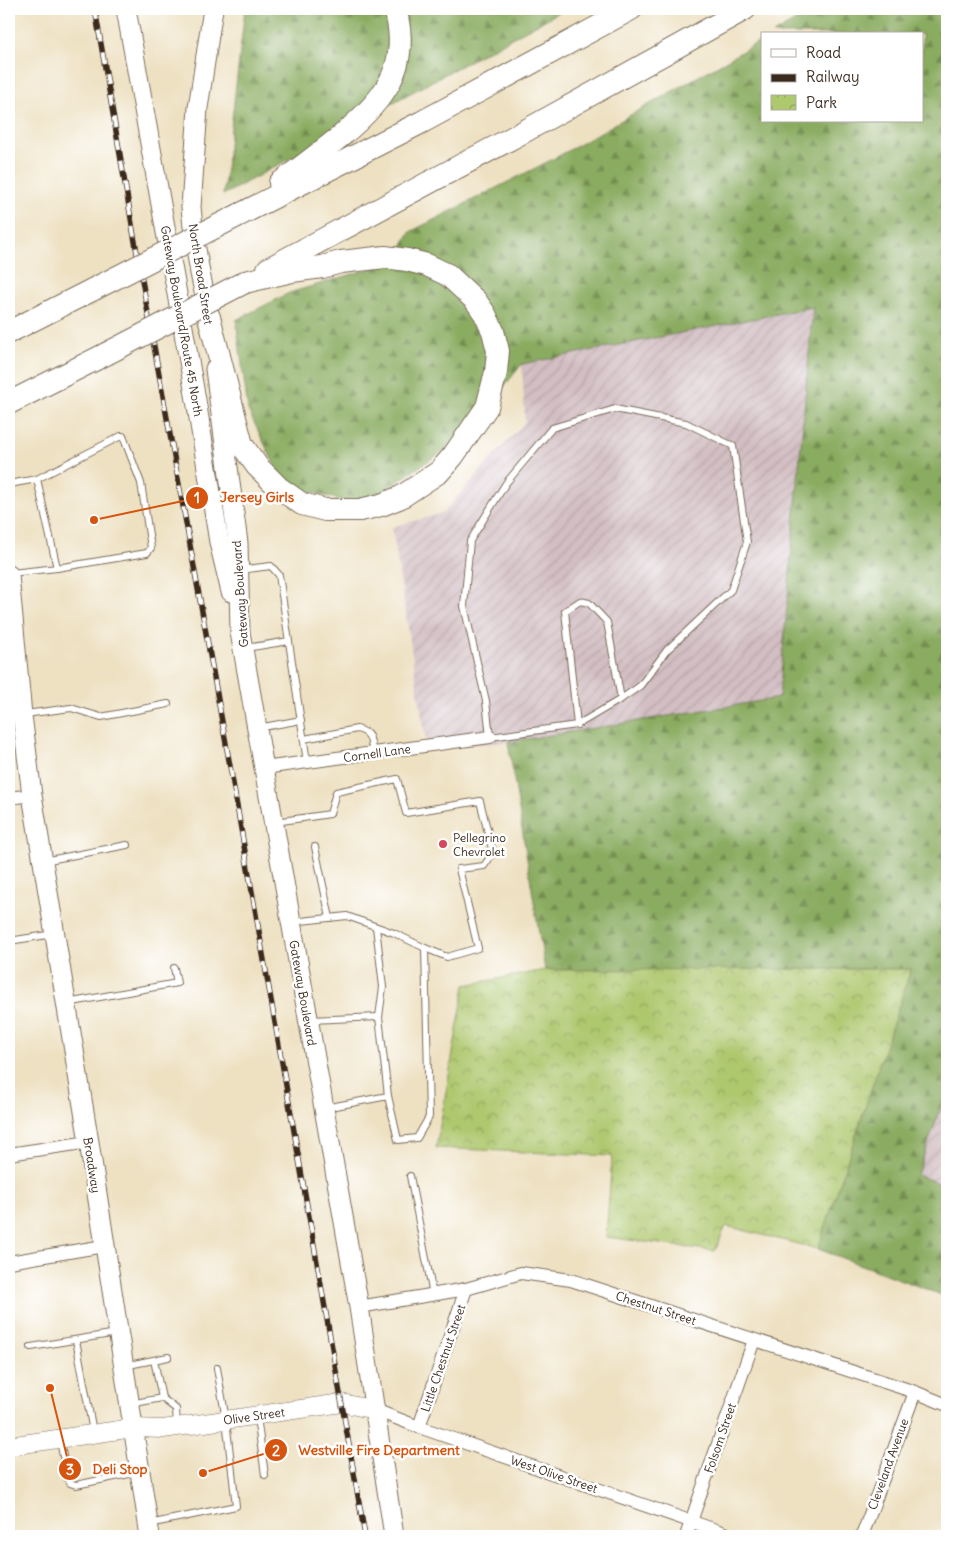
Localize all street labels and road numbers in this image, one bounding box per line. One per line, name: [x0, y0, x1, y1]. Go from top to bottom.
street label: North Broad Street: [186, 223, 216, 325]
street label: Gateway Boulevard/Route 45 North: [158, 224, 206, 418]
street label: Gateway Boulevard: [229, 540, 251, 648]
street label: Cornell Lane: [342, 741, 412, 765]
street label: Gateway Boulevard: [286, 939, 320, 1047]
street label: Broadway: [80, 1136, 104, 1194]
street label: Chestnut Street: [614, 1288, 698, 1328]
street label: Little Chestnut Street: [418, 1302, 468, 1414]
street label: Folsom Street: [701, 1401, 739, 1475]
street label: Olive Street: [222, 1404, 286, 1428]
street label: Cleveland Avenue: [865, 1416, 911, 1512]
street label: West Olive Street: [508, 1452, 600, 1496]

